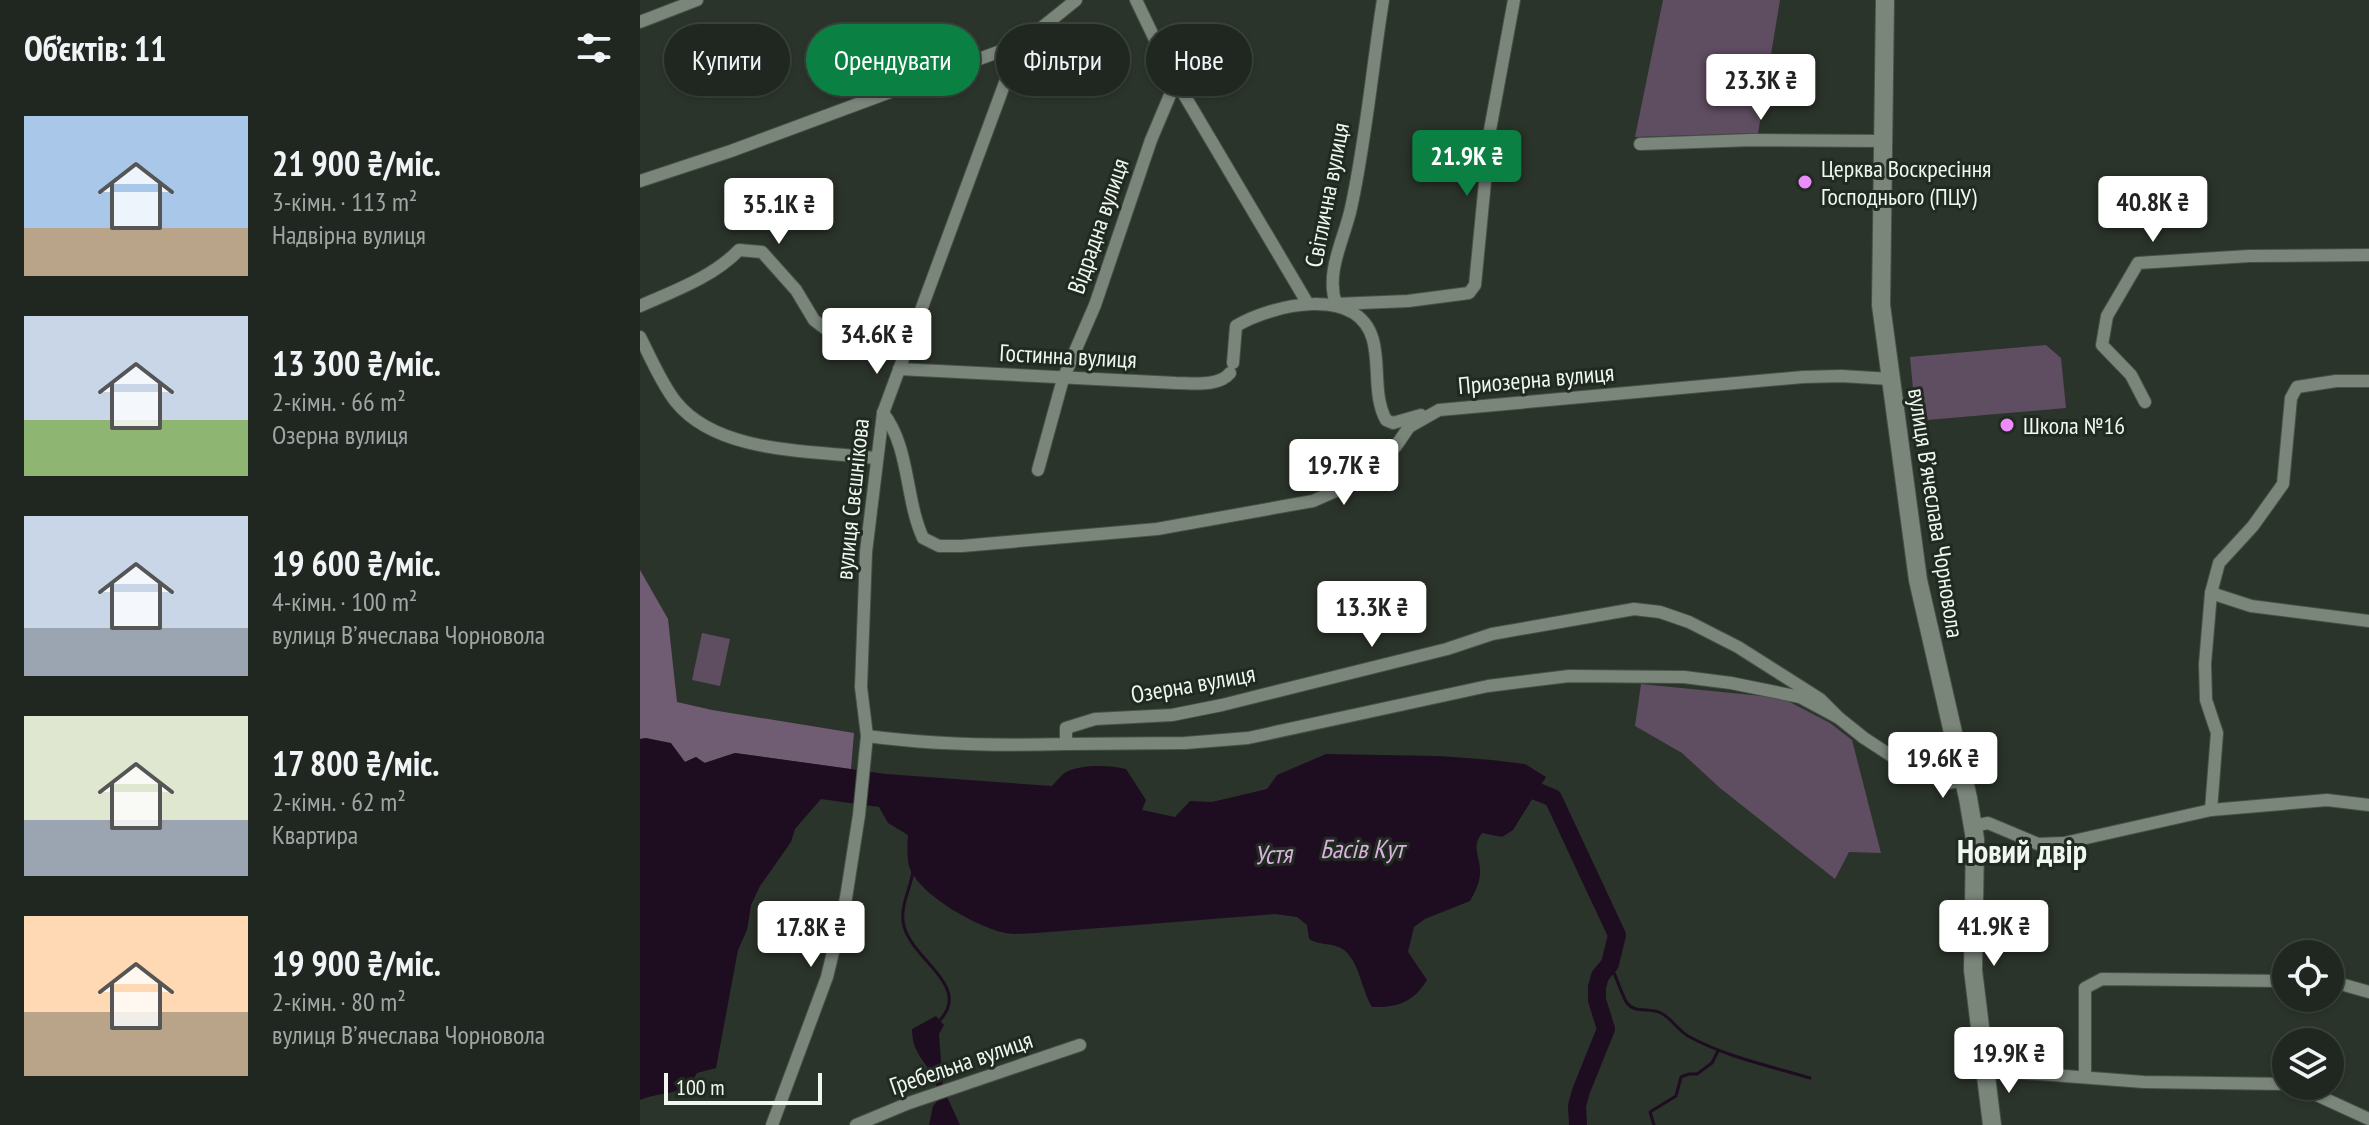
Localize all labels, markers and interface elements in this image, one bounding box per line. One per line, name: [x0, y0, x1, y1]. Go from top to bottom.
chip: Купити: [664, 24, 790, 96]
chip: Орендувати: [806, 24, 980, 96]
chip: Фільтри: [996, 24, 1130, 96]
chip: Нове: [1146, 24, 1252, 96]
text: Об’єктів: 11: [24, 26, 167, 70]
icon: filters: [572, 26, 616, 70]
pin: 23.3K ₴: [1687, 54, 1835, 122]
text: 23.3K ₴: [1724, 63, 1798, 96]
street label: Світлична вулиця: [1298, 120, 1356, 270]
pin: 21.9K ₴: [1393, 130, 1541, 198]
text: 21.9K ₴: [1430, 139, 1504, 172]
text: 21 900 ₴/міс.: [272, 141, 441, 185]
icon: home: [88, 148, 184, 244]
place label: Церква Воскресіння Господнього (ПЦУ): [1821, 153, 1991, 212]
street label: Відрадна вулиця: [1060, 154, 1136, 298]
marker: Церква Воскресіння Господнього (ПЦУ): [1796, 173, 1814, 191]
pin: 40.8K ₴: [2079, 176, 2227, 244]
pin: 35.1K ₴: [705, 178, 853, 246]
text: 3-кімн. · 113 m²: [272, 185, 417, 218]
text: 40.8K ₴: [2116, 185, 2190, 218]
text: 35.1K ₴: [742, 187, 816, 220]
text: Надвірна вулиця: [272, 218, 426, 251]
pin: 34.6K ₴: [803, 308, 951, 376]
text: 34.6K ₴: [840, 317, 914, 350]
street label: Гостинна вулиця: [999, 337, 1137, 375]
text: 13 300 ₴/міс.: [272, 341, 441, 385]
icon: home: [88, 348, 184, 444]
street label: Приозерна вулиця: [1457, 357, 1615, 401]
text: 2-кімн. · 66 m²: [272, 385, 406, 418]
street label: вулиця Вʼячеслава Чорновола: [1901, 386, 1971, 640]
place label: Школа №16: [2023, 410, 2125, 441]
marker: Школа №16: [1998, 416, 2016, 434]
street label: вулиця Свєшнікова: [828, 417, 876, 581]
text: Озерна вулиця: [272, 418, 408, 451]
pin: 19.7K ₴: [1270, 439, 1418, 507]
text: 19.7K ₴: [1307, 448, 1381, 481]
text: 19 600 ₴/міс.: [272, 541, 441, 585]
icon: home: [88, 548, 184, 644]
pin: 13.3K ₴: [1298, 581, 1446, 649]
text: 4-кімн. · 100 m²: [272, 585, 417, 618]
text: 13.3K ₴: [1335, 590, 1409, 623]
text: вулиця Вʼячеслава Чорновола: [272, 618, 545, 651]
street label: Озерна вулиця: [1128, 658, 1258, 710]
pin: 19.6K ₴: [1869, 732, 2017, 800]
text: 17 800 ₴/міс.: [272, 741, 439, 785]
text: 19.6K ₴: [1906, 741, 1980, 774]
icon: home: [88, 748, 184, 844]
text: 2-кімн. · 62 m²: [272, 785, 406, 818]
text: Квартира: [272, 818, 358, 851]
district label: Новий двір: [1957, 830, 2087, 872]
water label: Басів Кут: [1320, 832, 1408, 865]
water label: Устя: [1253, 836, 1295, 871]
pin: 41.9K ₴: [1920, 900, 2068, 968]
pin: 17.8K ₴: [737, 901, 885, 969]
text: 41.9K ₴: [1957, 909, 2031, 942]
text: 17.8K ₴: [776, 910, 846, 943]
map controls: [2272, 940, 2344, 1100]
button: locate: [2272, 940, 2344, 1012]
text: 19 900 ₴/міс.: [272, 941, 441, 985]
icon: home: [88, 948, 184, 1044]
text: 2-кімн. · 80 m²: [272, 985, 406, 1018]
text: вулиця Вʼячеслава Чорновола: [272, 1018, 545, 1051]
street label: Гребельна вулиця: [885, 1024, 1037, 1102]
pin: 19.9K ₴: [1935, 1027, 2083, 1095]
button: layers: [2272, 1028, 2344, 1100]
text: 19.9K ₴: [1972, 1036, 2046, 1069]
scale bar: [664, 1069, 822, 1105]
text: 100 m: [676, 1073, 725, 1101]

